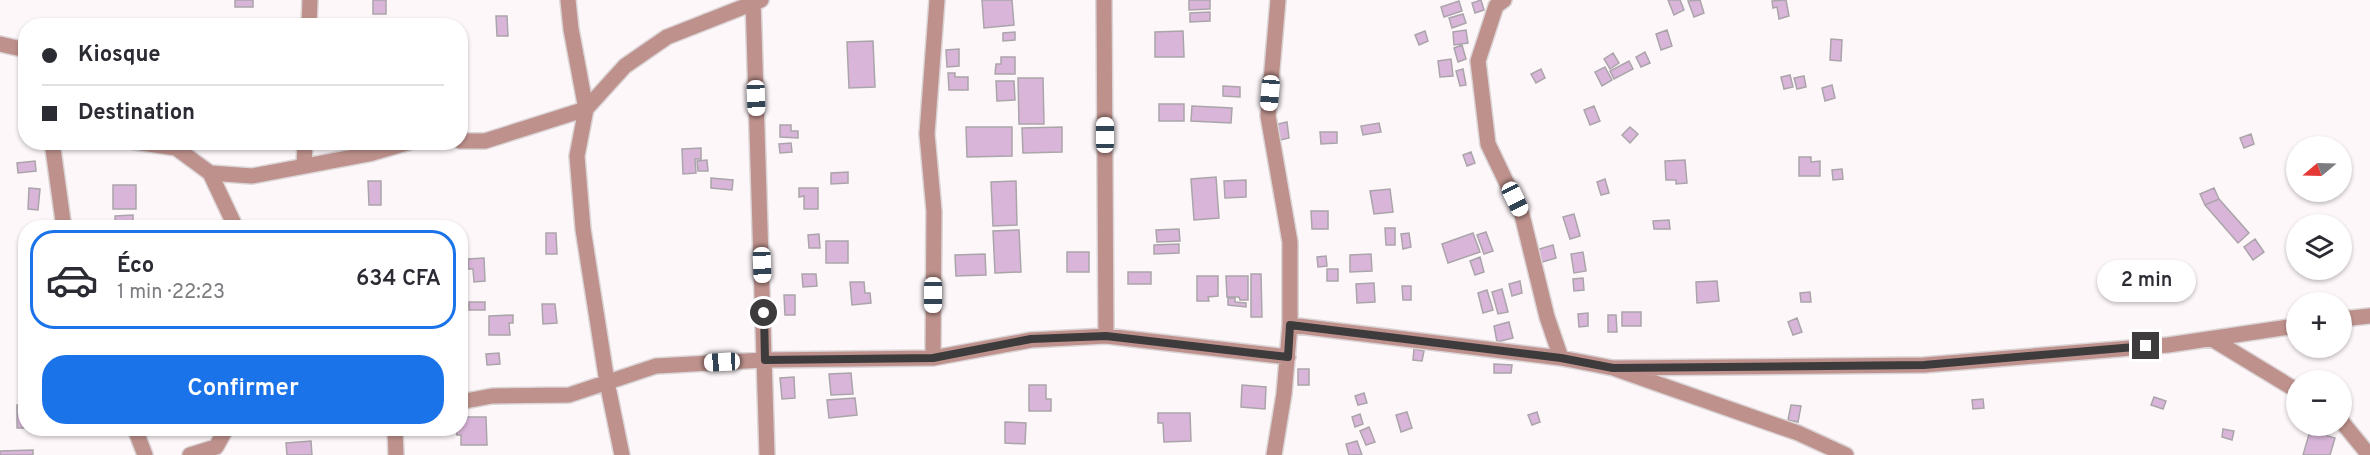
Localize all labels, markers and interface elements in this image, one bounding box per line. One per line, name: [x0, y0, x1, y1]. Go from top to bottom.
text: Kiosque: [78, 42, 160, 69]
car: [1259, 74, 1281, 112]
car: [746, 80, 766, 116]
text: Destination: [78, 100, 195, 127]
car: [1096, 117, 1114, 153]
north arrow: [2286, 136, 2352, 202]
map controls: [2286, 136, 2352, 436]
car: [1499, 179, 1531, 219]
button: layers: [2286, 214, 2352, 280]
car: [752, 247, 772, 283]
icon: car: [45, 253, 99, 307]
text: Éco: [117, 253, 154, 280]
callout: 2 min: [2096, 259, 2196, 301]
text: 634 CFA: [356, 266, 441, 293]
text: 2 min: [2121, 268, 2172, 294]
car: [924, 277, 942, 313]
text: 1 min · 22:23: [117, 280, 225, 306]
button: +: [2286, 292, 2352, 358]
route start: [750, 299, 777, 326]
route end: [2132, 332, 2159, 359]
car: [704, 352, 740, 372]
button: Confirmer: [42, 355, 444, 424]
button: −: [2286, 370, 2352, 436]

